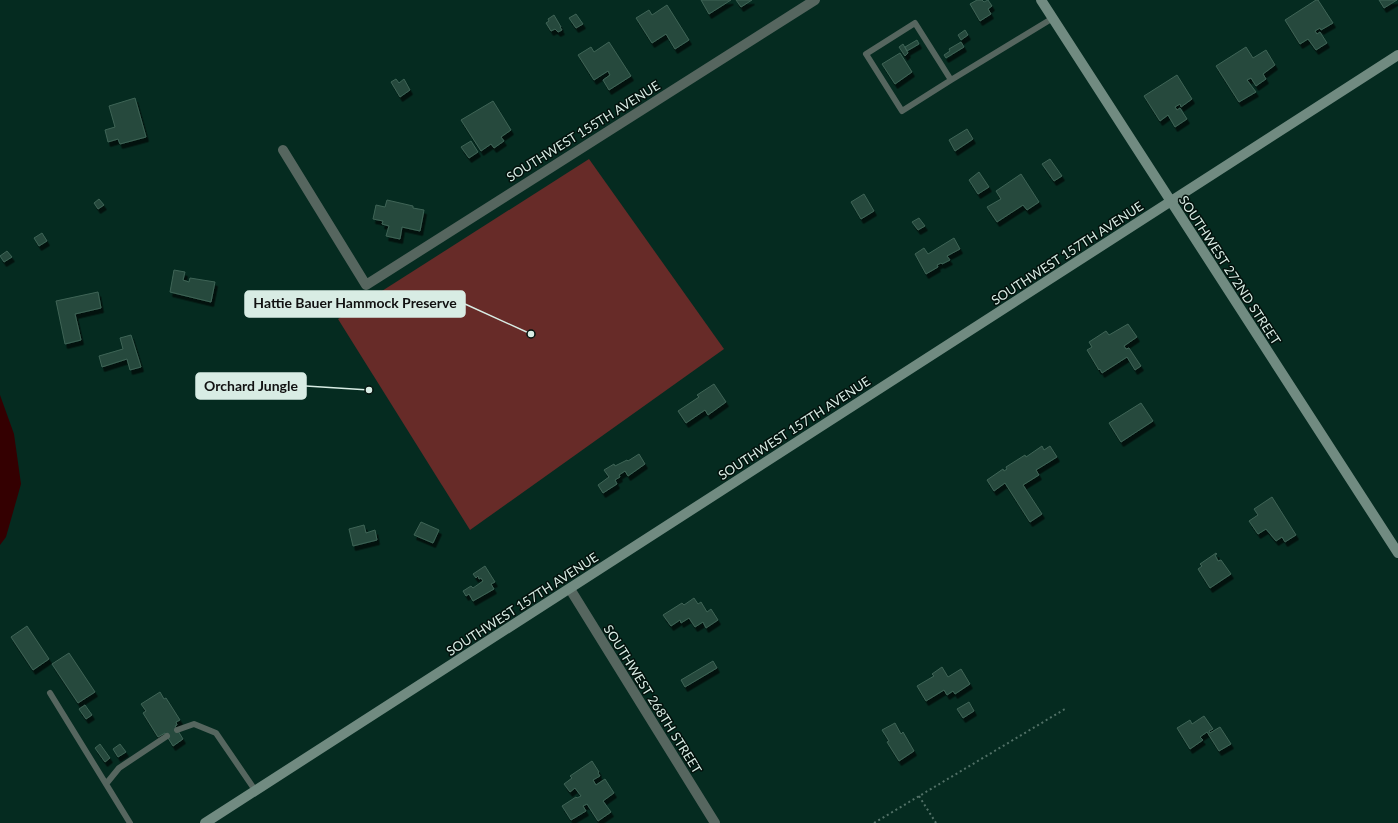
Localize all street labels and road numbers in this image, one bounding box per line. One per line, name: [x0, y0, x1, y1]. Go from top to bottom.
street label: SOUTHWEST 155TH AVENUE: [503, 77, 663, 185]
street label: SOUTHWEST 272ND STREET: [1176, 192, 1284, 348]
street label: SOUTHWEST 157TH AVENUE: [988, 198, 1146, 308]
street label: SOUTHWEST 157TH AVENUE: [715, 373, 873, 483]
street label: SOUTHWEST 157TH AVENUE: [443, 549, 601, 659]
street label: SOUTHWEST 268TH STREET: [601, 622, 706, 777]

